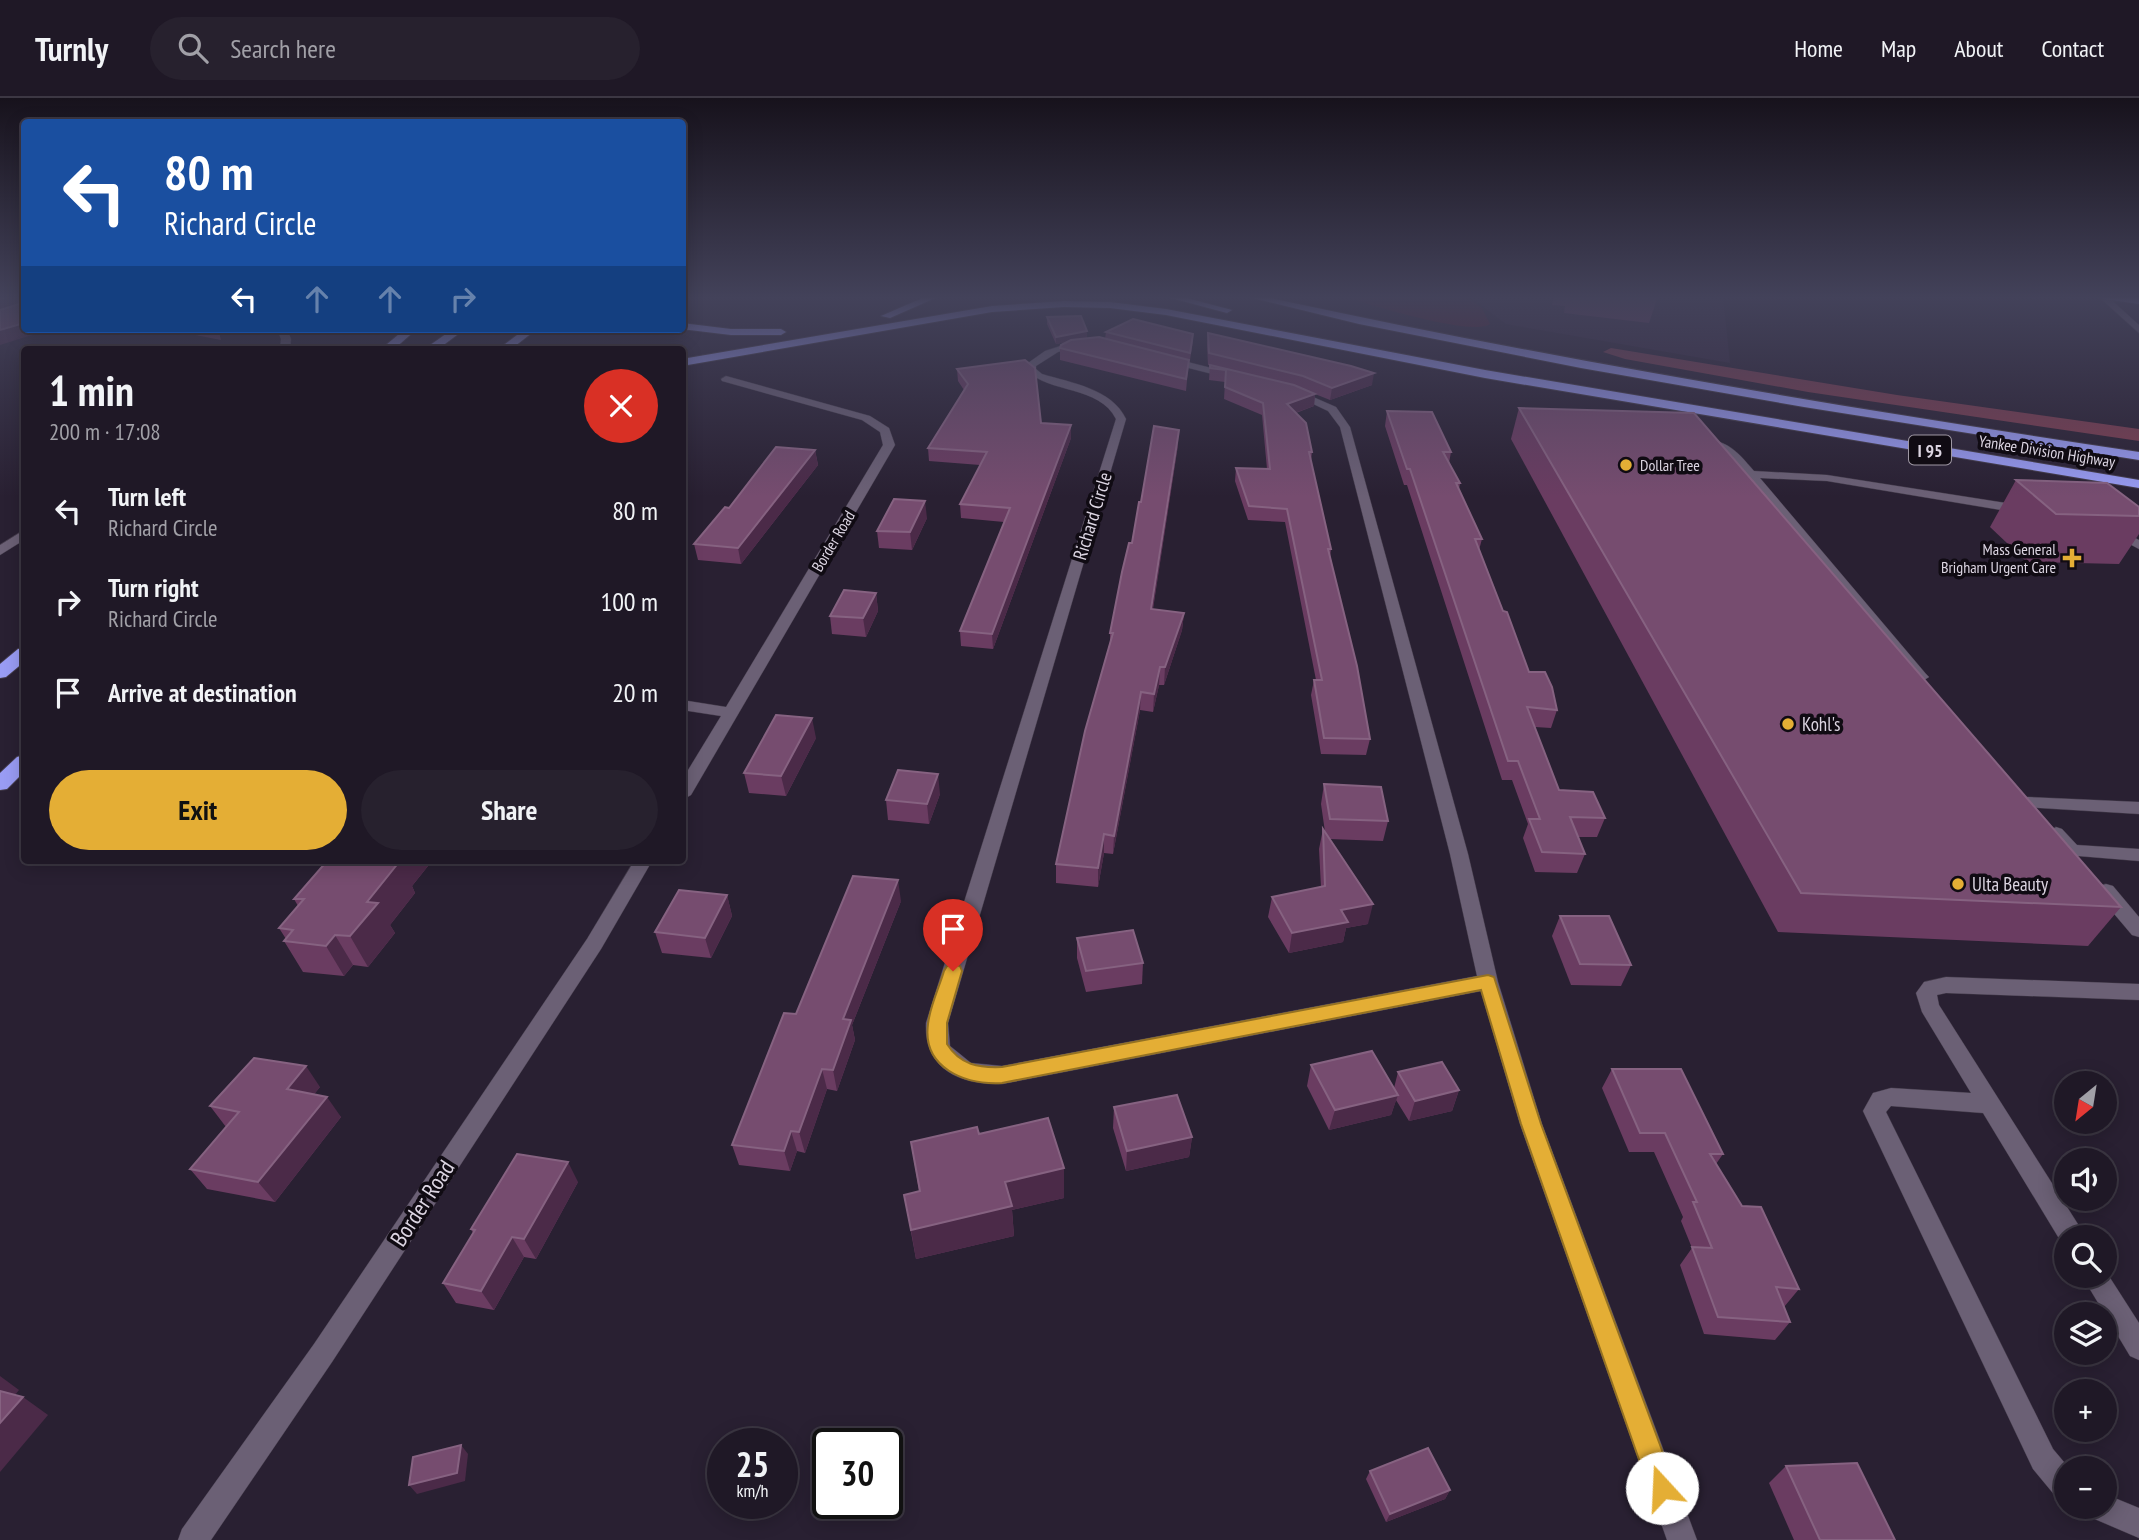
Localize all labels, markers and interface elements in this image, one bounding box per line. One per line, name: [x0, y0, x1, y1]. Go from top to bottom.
search box: [150, 17, 640, 80]
text: Turnly: [35, 27, 108, 70]
icon: search: [174, 29, 212, 67]
text: Search here: [230, 32, 336, 65]
text: Home: [1794, 33, 1843, 64]
text: Map: [1881, 33, 1916, 64]
text: About: [1954, 33, 2003, 64]
text: Contact: [2041, 33, 2104, 64]
text: 80 m: [164, 140, 253, 204]
icon: left: [49, 147, 140, 238]
text: Richard Circle: [164, 202, 316, 244]
icon: left: [225, 280, 263, 318]
icon: ahead: [298, 280, 336, 318]
icon: ahead: [371, 280, 409, 318]
icon: right: [444, 280, 482, 318]
text: 1 min: [49, 363, 134, 418]
button: close: [584, 369, 658, 443]
text: 200 m · 17:08: [49, 417, 161, 446]
street label: Yankee Division Highway: [1977, 430, 2117, 472]
road number: I 95: [1909, 436, 1951, 464]
place label: Dollar Tree: [1640, 455, 1700, 475]
marker: Dollar Tree: [1618, 457, 1634, 473]
street label: Richard Circle: [1067, 469, 1117, 563]
text: Turn left: [108, 480, 186, 513]
icon: left: [49, 492, 87, 530]
text: 80 m: [612, 494, 658, 527]
street label: Border Road: [807, 507, 859, 575]
text: Richard Circle: [108, 513, 218, 542]
place label: Mass General Brigham Urgent Care: [1941, 539, 2056, 577]
marker: Mass General Brigham Urgent Care: [2062, 548, 2082, 568]
text: Turn right: [108, 571, 199, 604]
icon: right: [49, 583, 87, 621]
text: 100 m: [600, 585, 658, 618]
text: Richard Circle: [108, 604, 218, 633]
icon: arrive: [49, 674, 87, 712]
text: Arrive at destination: [108, 676, 297, 709]
text: 20 m: [612, 676, 658, 709]
place label: Kohl's: [1802, 712, 1841, 736]
marker: Kohl's: [1780, 716, 1796, 732]
button: Exit: [49, 770, 347, 850]
button: Share: [361, 770, 658, 850]
place label: Ulta Beauty: [1972, 872, 2049, 896]
marker: Ulta Beauty: [1950, 876, 1966, 892]
pin: [923, 899, 983, 971]
icon: arrive: [934, 910, 972, 948]
north arrow: [2054, 1071, 2118, 1134]
map controls: [2054, 1071, 2117, 1519]
button: sound: [2054, 1148, 2117, 1211]
street label: Border Road: [383, 1154, 461, 1252]
button: search: [2054, 1225, 2117, 1288]
button: layers: [2054, 1302, 2117, 1365]
button: +: [2054, 1379, 2117, 1442]
speed limit sign: 30: [812, 1428, 903, 1519]
text: 25: [736, 1441, 769, 1487]
position arrow: [1625, 1451, 1699, 1525]
button: −: [2054, 1456, 2117, 1519]
text: km/h: [737, 1479, 768, 1502]

